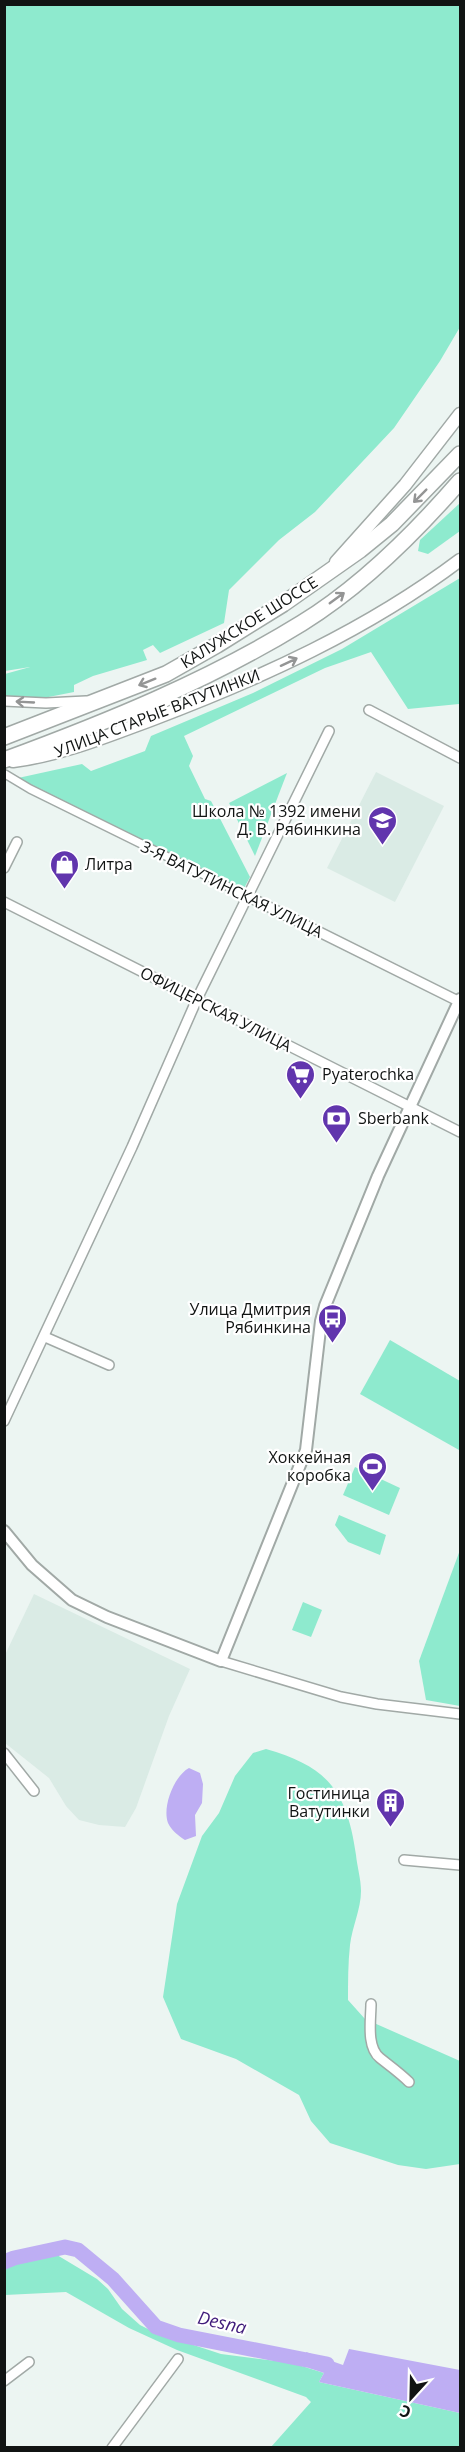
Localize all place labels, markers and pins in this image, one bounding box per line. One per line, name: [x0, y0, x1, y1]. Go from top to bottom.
place label: Школа № 1392 имени Д. В. Рябинкина: [192, 800, 361, 840]
school or university icon: Школа № 1392 имени Д. В. Рябинкина: [366, 804, 398, 846]
shop icon: Литра: [48, 848, 80, 890]
place label: Литра: [85, 853, 133, 875]
supermarket icon: Pyaterochka: [285, 1058, 317, 1100]
place label: Pyaterochka: [322, 1063, 414, 1085]
bank icon: Sberbank: [321, 1102, 353, 1144]
place label: Sberbank: [358, 1107, 430, 1129]
place label: Улица Дмитрия Рябинкина: [190, 1298, 311, 1338]
bus stop icon: Улица Дмитрия Рябинкина: [316, 1302, 348, 1344]
place label: Хоккейная коробка: [269, 1446, 351, 1486]
sports icon: Хоккейная коробка: [356, 1450, 388, 1492]
place label: Гостиница Ватутинки: [287, 1782, 370, 1822]
building icon: Гостиница Ватутинки: [375, 1786, 407, 1828]

